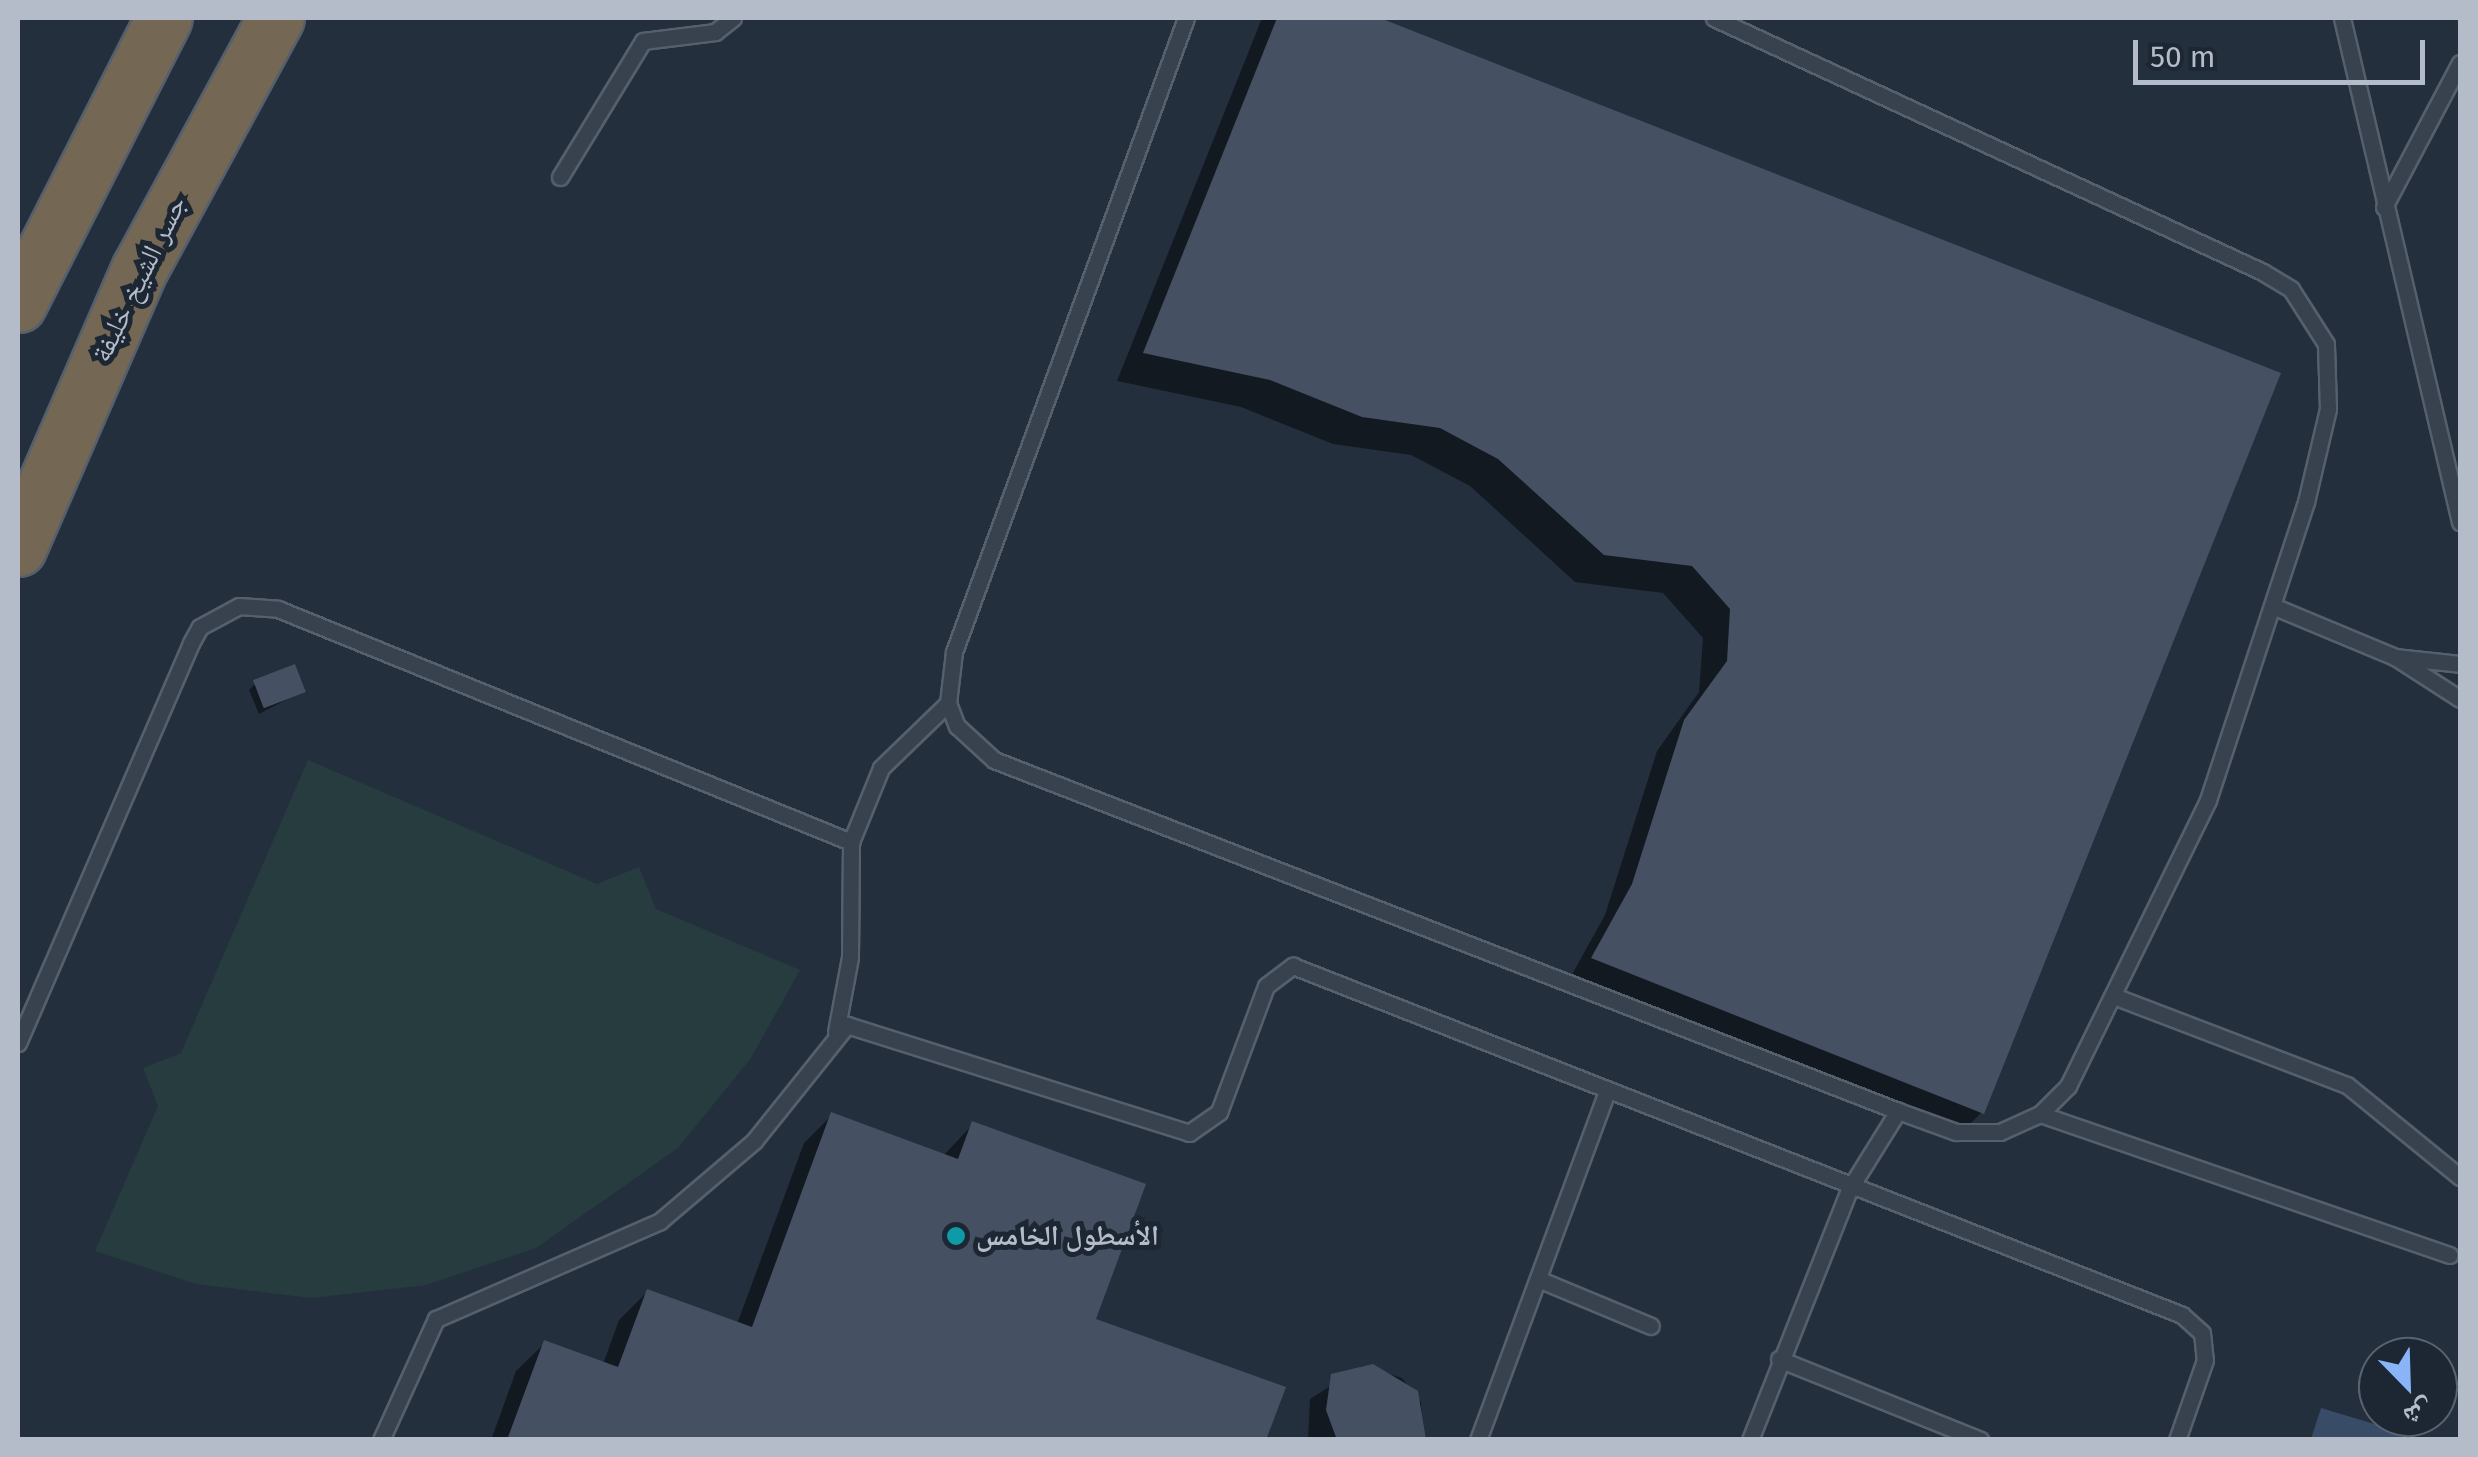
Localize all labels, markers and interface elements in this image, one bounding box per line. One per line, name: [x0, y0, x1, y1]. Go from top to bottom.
scale bar: [2138, 20, 2430, 82]
text: 50 m: [2150, 39, 2215, 75]
street label: جسر الشيخ خليفة: [84, 190, 194, 368]
place label: الأسطول الخامس: [976, 1219, 1159, 1253]
marker: الأسطول الخامس: [945, 1225, 967, 1247]
north arrow: [2358, 1337, 2458, 1437]
text: ش: [2399, 1392, 2439, 1434]

